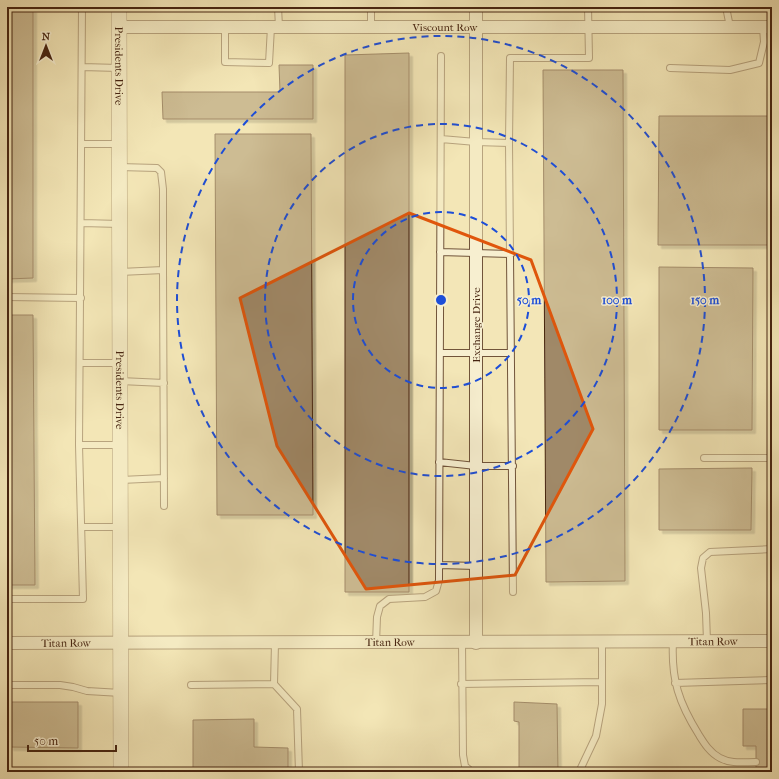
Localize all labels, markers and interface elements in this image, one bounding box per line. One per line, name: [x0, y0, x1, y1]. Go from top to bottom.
street label: Viscount Row: [411, 21, 478, 34]
north arrow: [26, 26, 66, 66]
street label: Presidents Drive: [113, 26, 126, 106]
text: N: [42, 30, 51, 43]
street label: Exchange Drive: [470, 287, 483, 363]
centre of rings: [434, 293, 448, 307]
text: 50 m: [517, 293, 542, 307]
text: 100 m: [602, 293, 633, 307]
text: 150 m: [691, 293, 720, 307]
street label: Presidents Drive: [113, 350, 127, 430]
street label: Titan Row: [365, 635, 416, 649]
street label: Titan Row: [688, 635, 739, 648]
street label: Titan Row: [41, 636, 92, 649]
scale bar: [28, 727, 116, 753]
text: 50 m: [34, 734, 58, 748]

